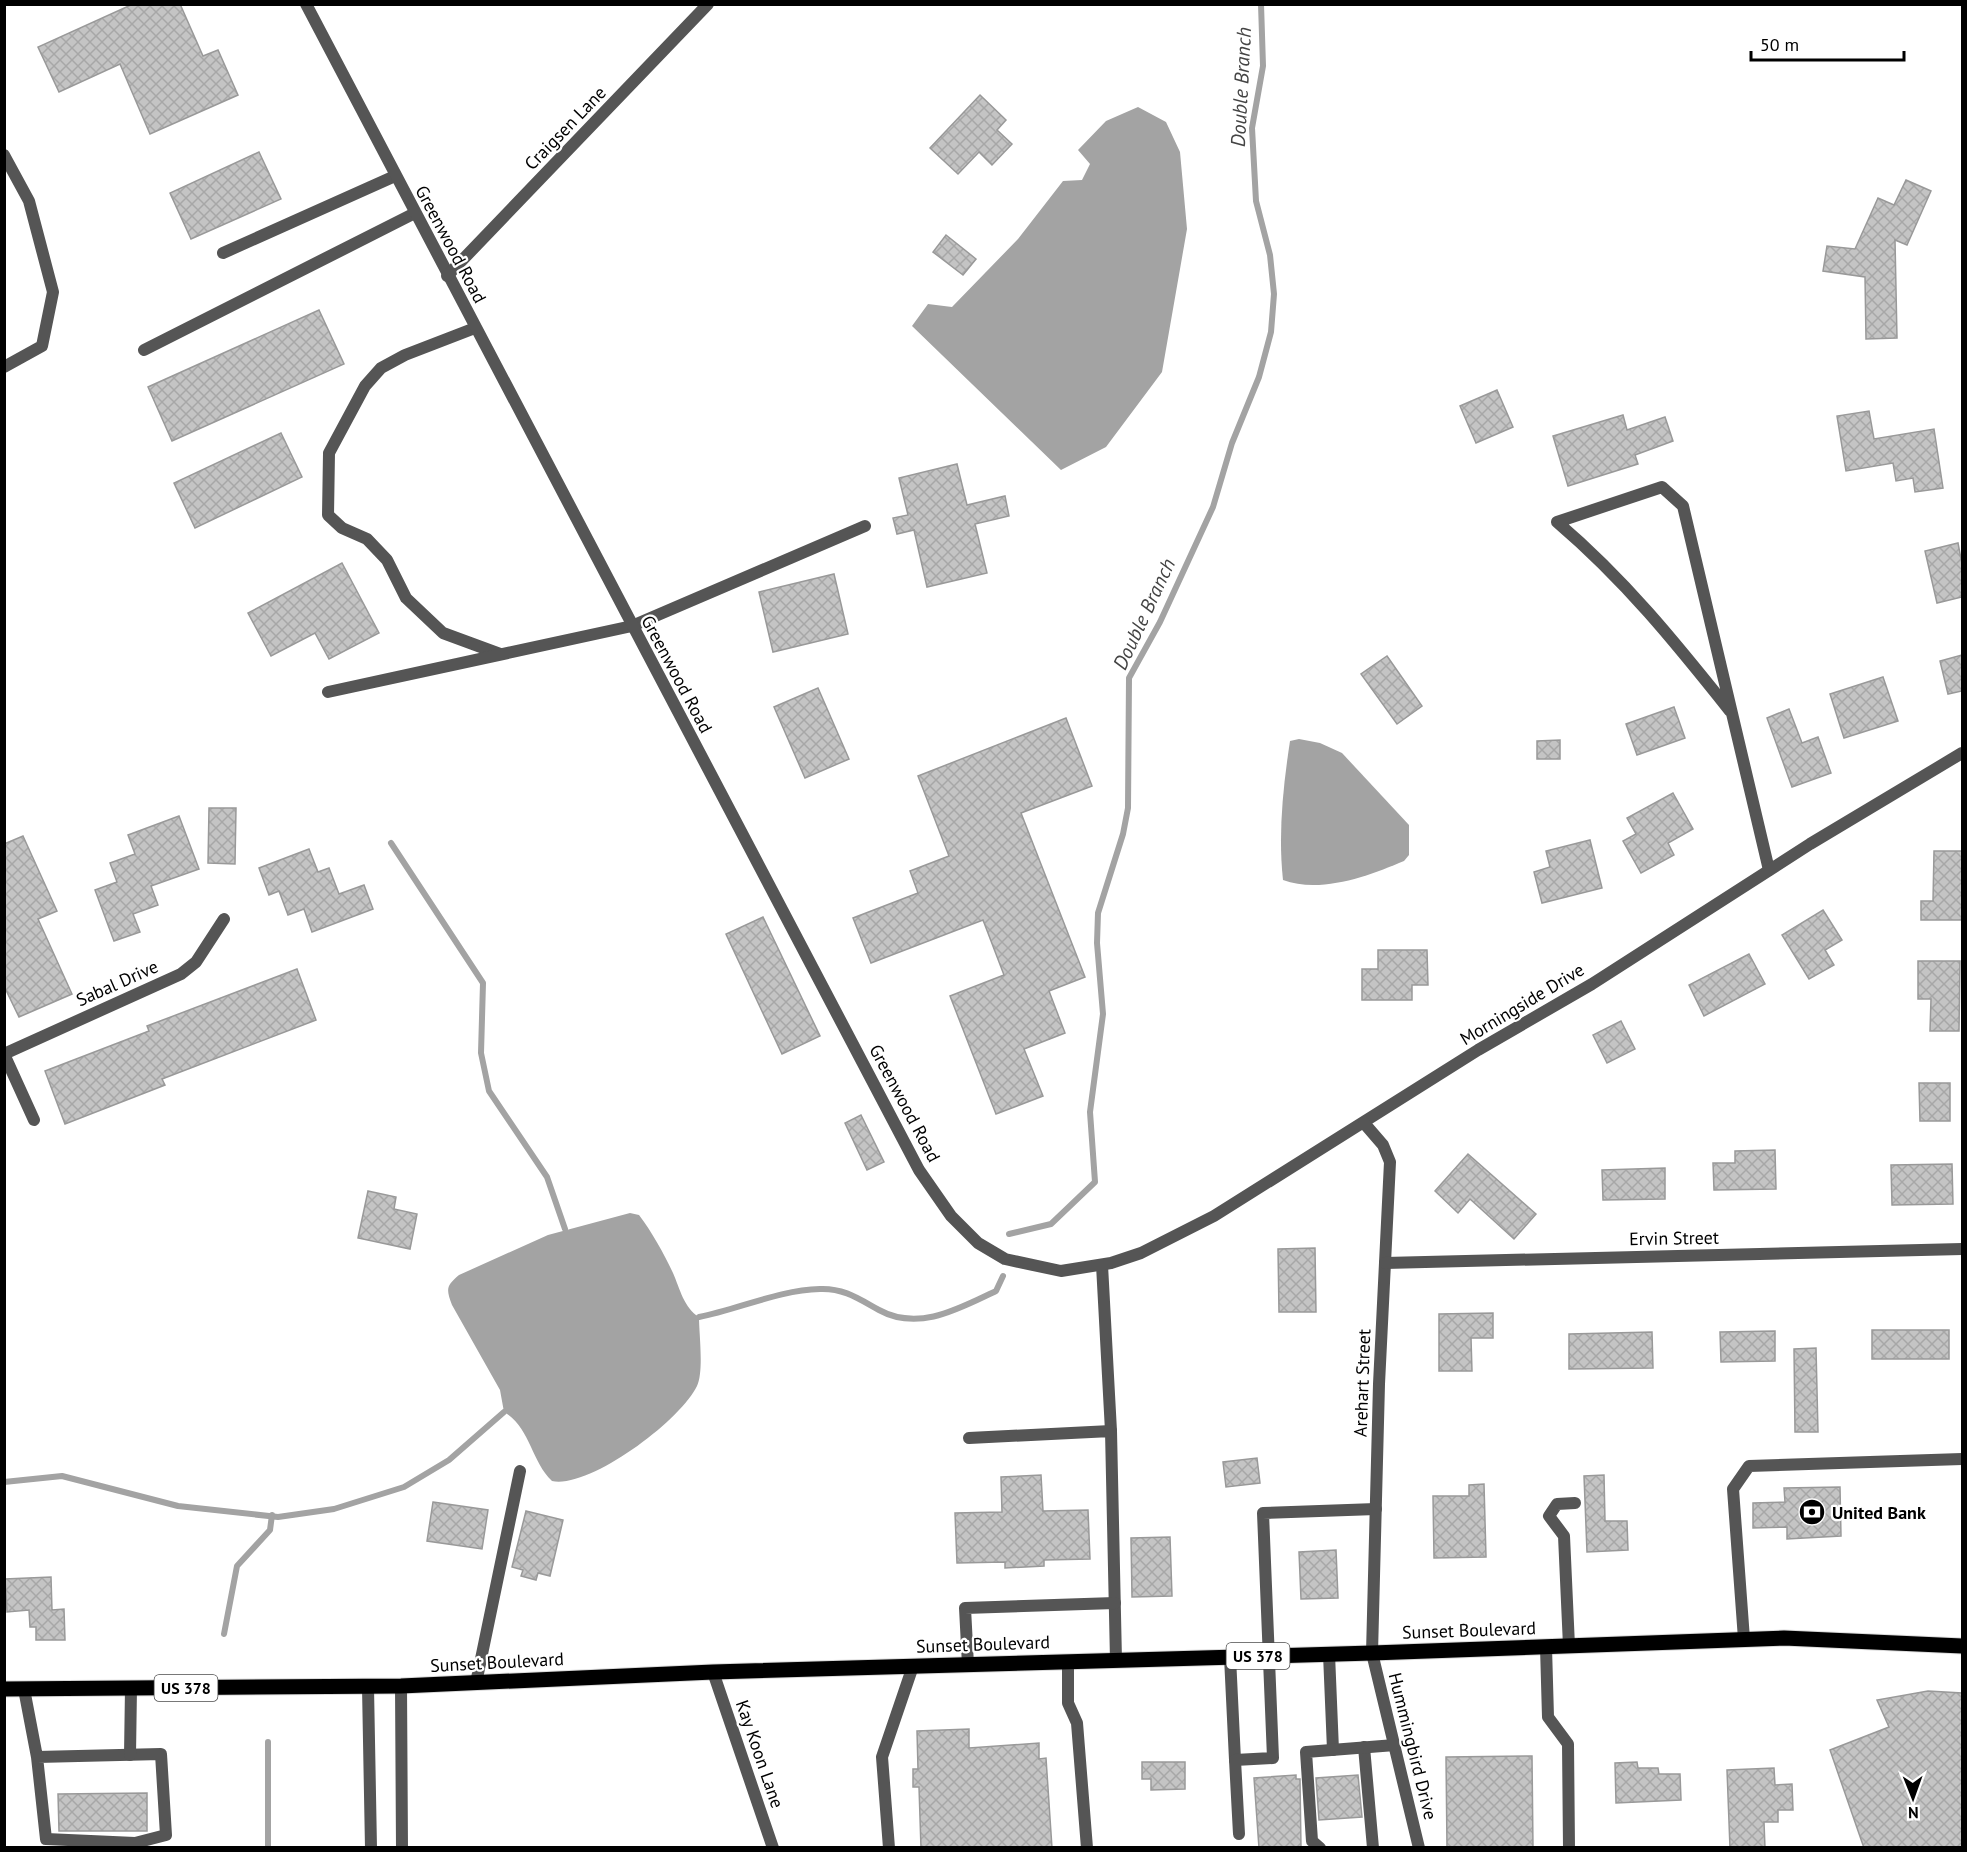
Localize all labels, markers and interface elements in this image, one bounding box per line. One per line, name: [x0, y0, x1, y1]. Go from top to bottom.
scale bar: [1751, 24, 1904, 62]
water label: Double Branch: [1225, 26, 1257, 148]
text: 50 m: [1760, 33, 1799, 56]
street label: Craigsen Lane: [519, 81, 611, 175]
street label: Greenwood Road: [410, 181, 492, 307]
water label: Double Branch: [1107, 554, 1181, 674]
street label: Greenwood Road: [636, 611, 718, 737]
street label: Sabal Drive: [72, 955, 162, 1011]
street label: Morningside Drive: [1456, 958, 1588, 1050]
street label: Greenwood Road: [864, 1040, 946, 1166]
street label: Ervin Street: [1629, 1226, 1719, 1250]
street label: Arehart Street: [1349, 1329, 1375, 1437]
bank icon: United Bank: [1797, 1497, 1827, 1527]
place label: United Bank: [1832, 1501, 1926, 1524]
street label: Sunset Boulevard: [1402, 1616, 1536, 1644]
street label: Sunset Boulevard: [916, 1630, 1050, 1658]
road number: US 378: [1226, 1643, 1290, 1669]
street label: Sunset Boulevard: [429, 1647, 565, 1677]
street label: Hummingbird Drive: [1384, 1670, 1442, 1822]
road number: US 378: [154, 1675, 218, 1701]
street label: Kay Koon Lane: [731, 1697, 789, 1811]
north arrow: [1883, 1768, 1943, 1828]
text: N: [1908, 1803, 1919, 1823]

